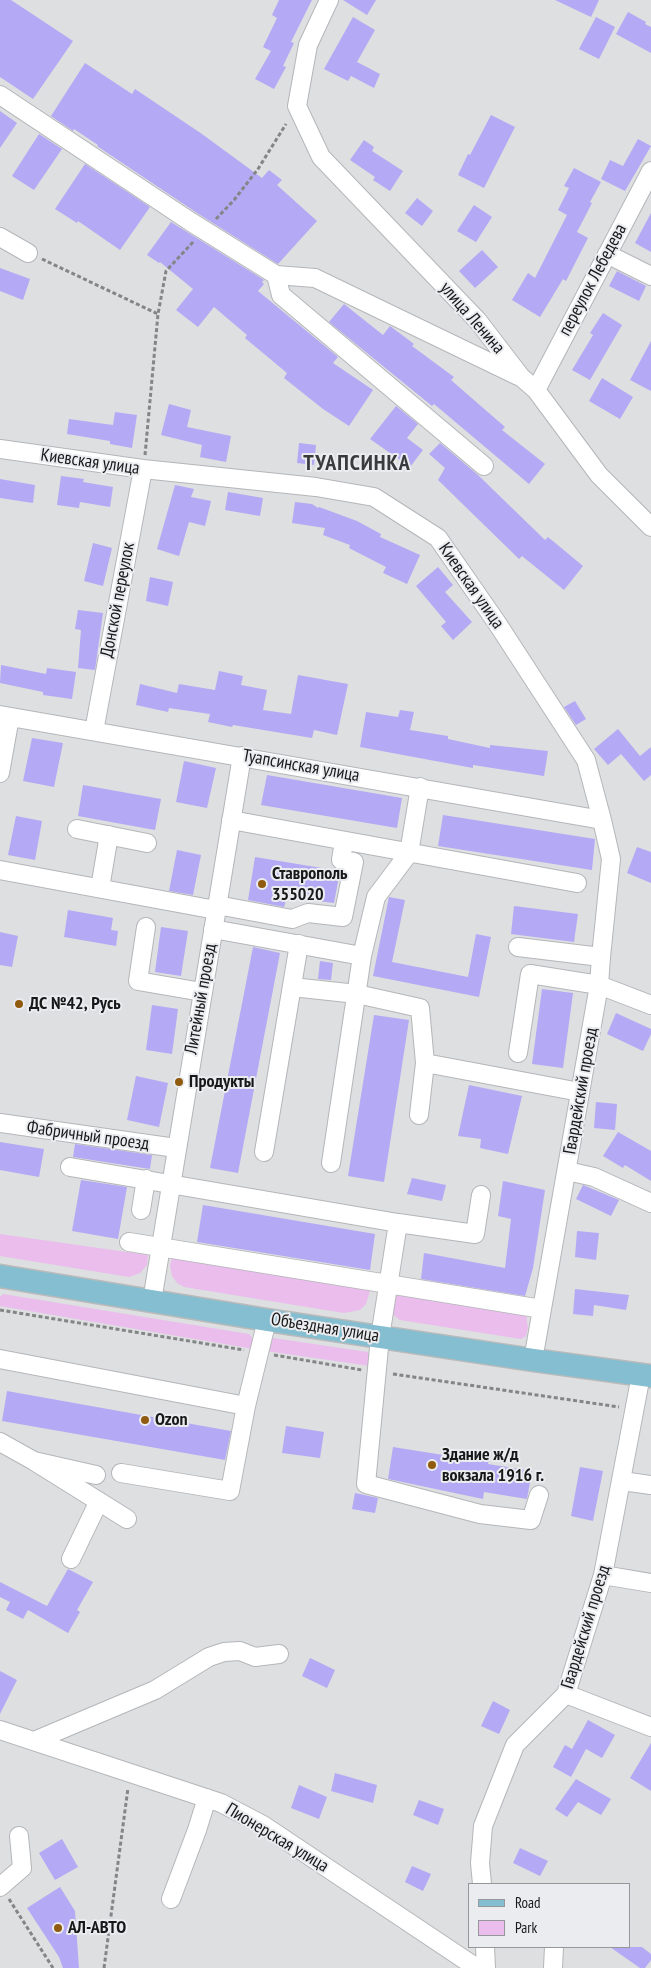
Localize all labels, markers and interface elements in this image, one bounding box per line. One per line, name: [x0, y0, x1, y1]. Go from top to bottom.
street label: переулок Лебедева: [554, 220, 632, 340]
street label: улица Ленина: [435, 278, 509, 358]
street label: Киевская улица: [39, 444, 141, 480]
district label: ТУАПСИНКА: [302, 451, 412, 477]
street label: Киевская улица: [434, 539, 508, 633]
street label: Донской переулок: [96, 541, 140, 659]
street label: Туапсинская улица: [241, 745, 361, 787]
place label: Ставрополь 355020: [272, 863, 347, 906]
marker: Ставрополь 355020: [256, 878, 268, 890]
street label: Литейный проезд: [181, 942, 221, 1056]
place label: ДС №42, Русь: [29, 993, 121, 1015]
marker: ДС №42, Русь: [13, 998, 25, 1010]
street label: Гвардейский проезд: [559, 1026, 603, 1156]
place label: Продукты: [189, 1071, 254, 1093]
marker: Продукты: [173, 1076, 185, 1088]
street label: Фабричный проезд: [25, 1117, 151, 1155]
street label: Объездная улица: [269, 1309, 381, 1347]
place label: Ozon: [155, 1409, 188, 1431]
marker: Ozon: [139, 1414, 151, 1426]
place label: Здание ж/д вокзала 1916 г.: [442, 1444, 544, 1486]
marker: Здание ж/д вокзала 1916 г.: [426, 1459, 438, 1471]
street label: Гвардейский проезд: [557, 1562, 615, 1692]
street label: Пионерская улица: [222, 1799, 332, 1877]
legend: [468, 1883, 631, 1948]
text: Road: [515, 1893, 541, 1912]
place label: АЛ-АВТО: [68, 1917, 126, 1939]
text: Park: [515, 1918, 537, 1937]
marker: АЛ-АВТО: [52, 1922, 64, 1934]

